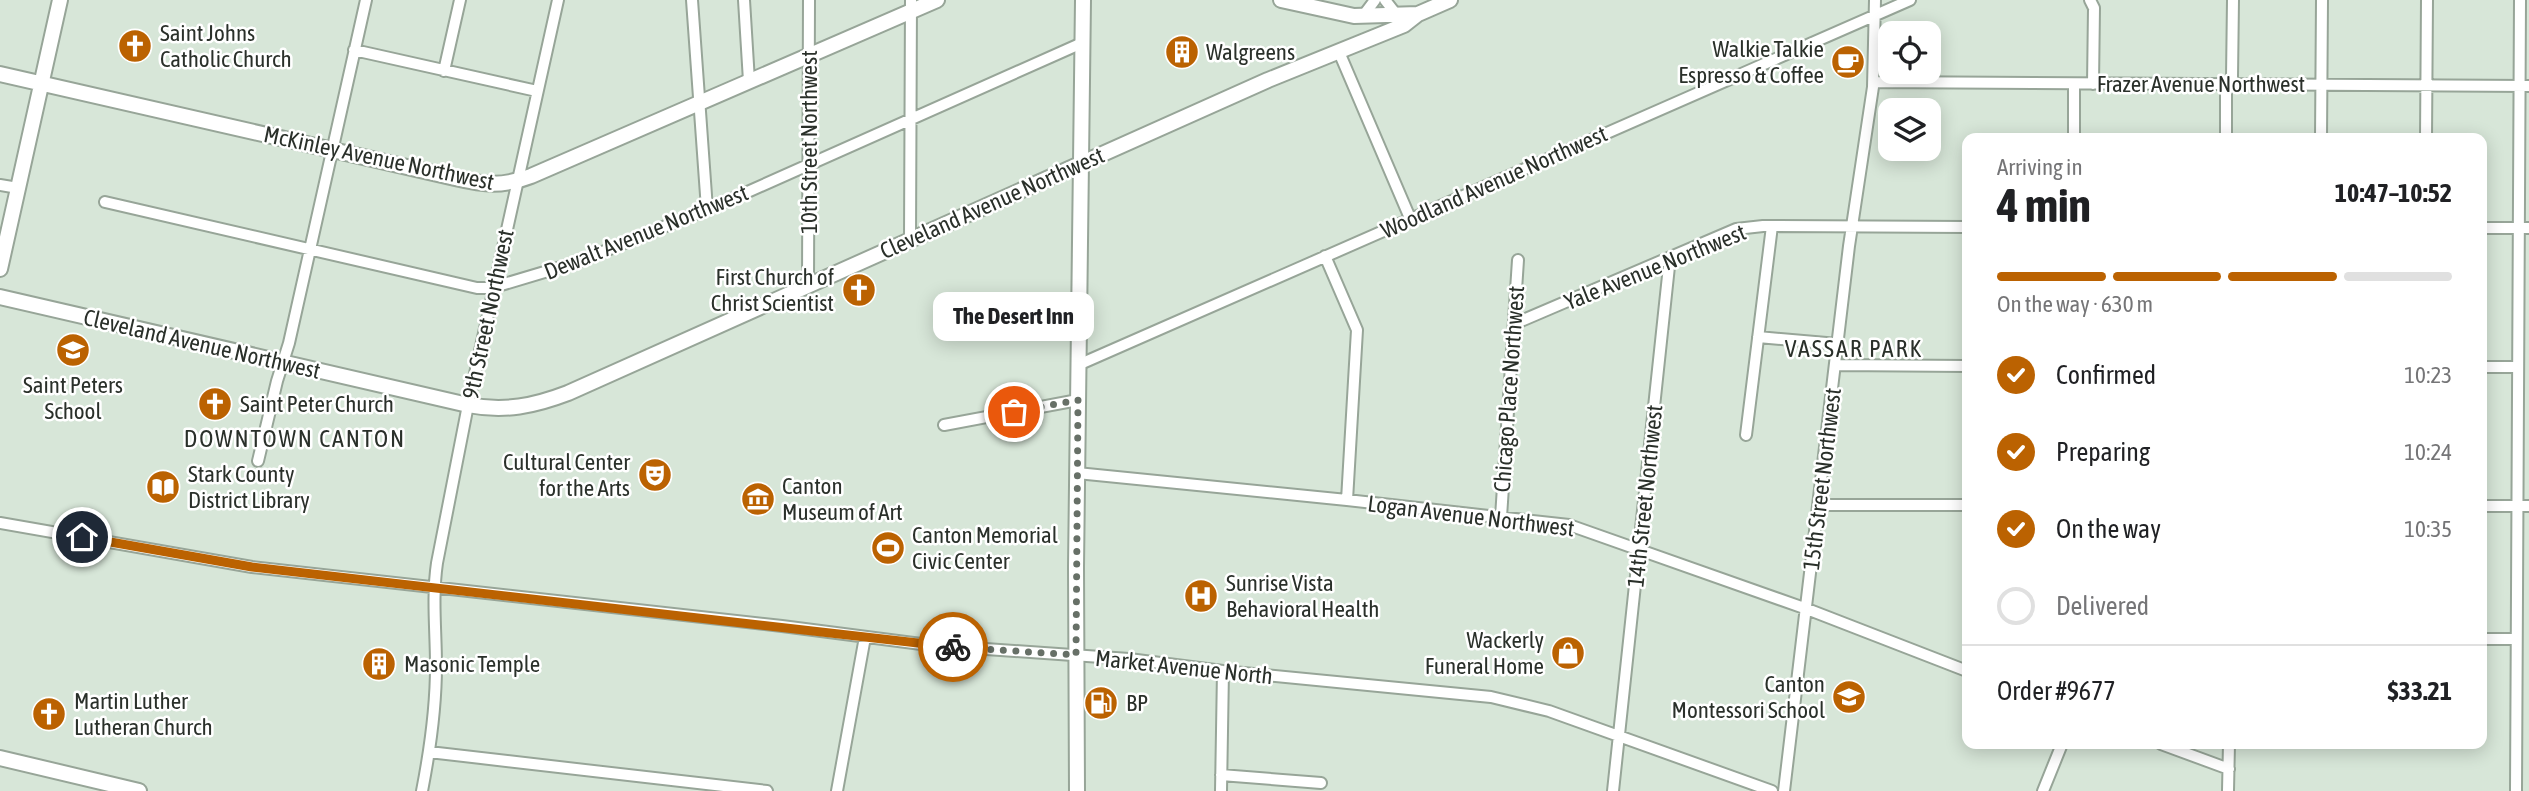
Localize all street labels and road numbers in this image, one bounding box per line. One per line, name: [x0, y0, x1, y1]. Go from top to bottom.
street label: 10th Street Northwest: [796, 50, 822, 234]
street label: Frazer Avenue Northwest: [2097, 71, 2305, 97]
street label: Woodland Avenue Northwest: [1377, 120, 1611, 244]
street label: McKinley Avenue Northwest: [262, 121, 496, 195]
street label: Cleveland Avenue Northwest: [876, 142, 1108, 264]
street label: Dewalt Avenue Northwest: [540, 179, 752, 285]
street label: Yale Avenue Northwest: [1561, 219, 1749, 315]
street label: 9th Street Northwest: [457, 227, 519, 401]
street label: Chicago Place Northwest: [1489, 285, 1529, 493]
street label: Cleveland Avenue Northwest: [81, 304, 323, 384]
street label: 15th Street Northwest: [1798, 386, 1846, 572]
street label: 14th Street Northwest: [1622, 403, 1668, 589]
street label: Logan Avenue Northwest: [1366, 490, 1576, 542]
street label: Market Avenue North: [1094, 645, 1274, 689]

